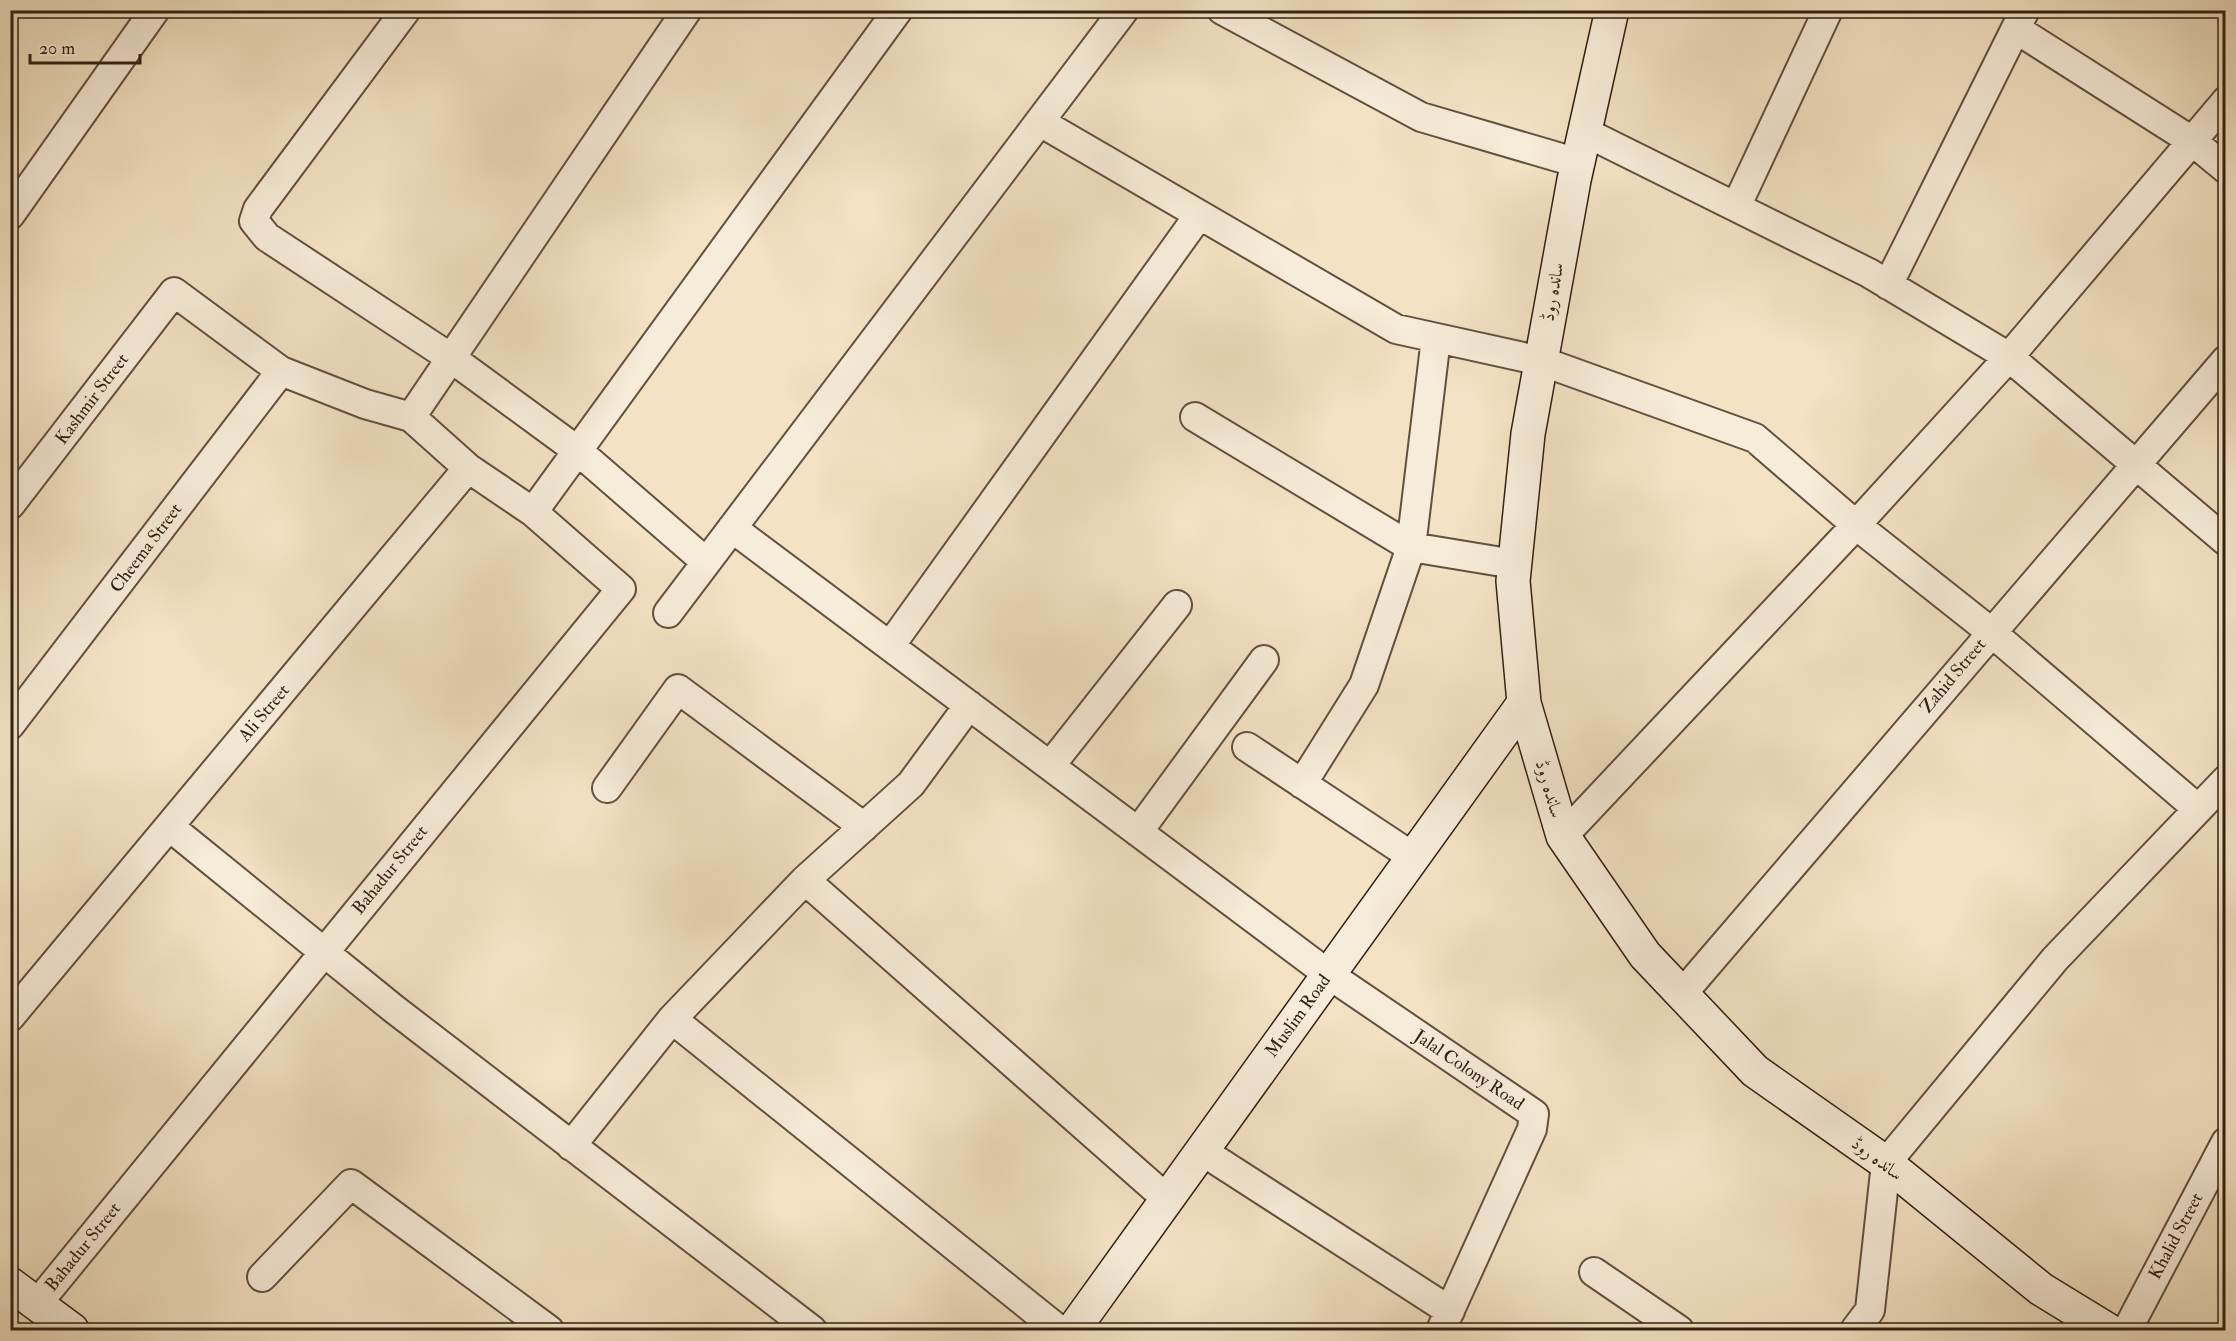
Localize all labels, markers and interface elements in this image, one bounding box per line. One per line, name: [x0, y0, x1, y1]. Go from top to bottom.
scale bar: [30, 27, 140, 65]
text: 20 m: [39, 37, 75, 60]
street label: ساندہ روڈ: [1537, 261, 1569, 323]
street label: Kashmir Street: [50, 349, 134, 449]
street label: Cheema Street: [105, 499, 187, 597]
street label: Zahid Street: [1915, 634, 1991, 718]
street label: Ali Street: [233, 679, 295, 747]
street label: ساندہ روڈ: [1530, 757, 1568, 821]
street label: Bahadur Street: [347, 821, 433, 919]
street label: Muslim Road: [1260, 970, 1336, 1062]
street label: Jalal Colony Road: [1409, 1024, 1529, 1115]
street label: ساندہ روڈ: [1847, 1132, 1907, 1186]
street label: Khalid Street: [2144, 1189, 2208, 1283]
street label: Bahadur Street: [40, 1198, 126, 1296]

